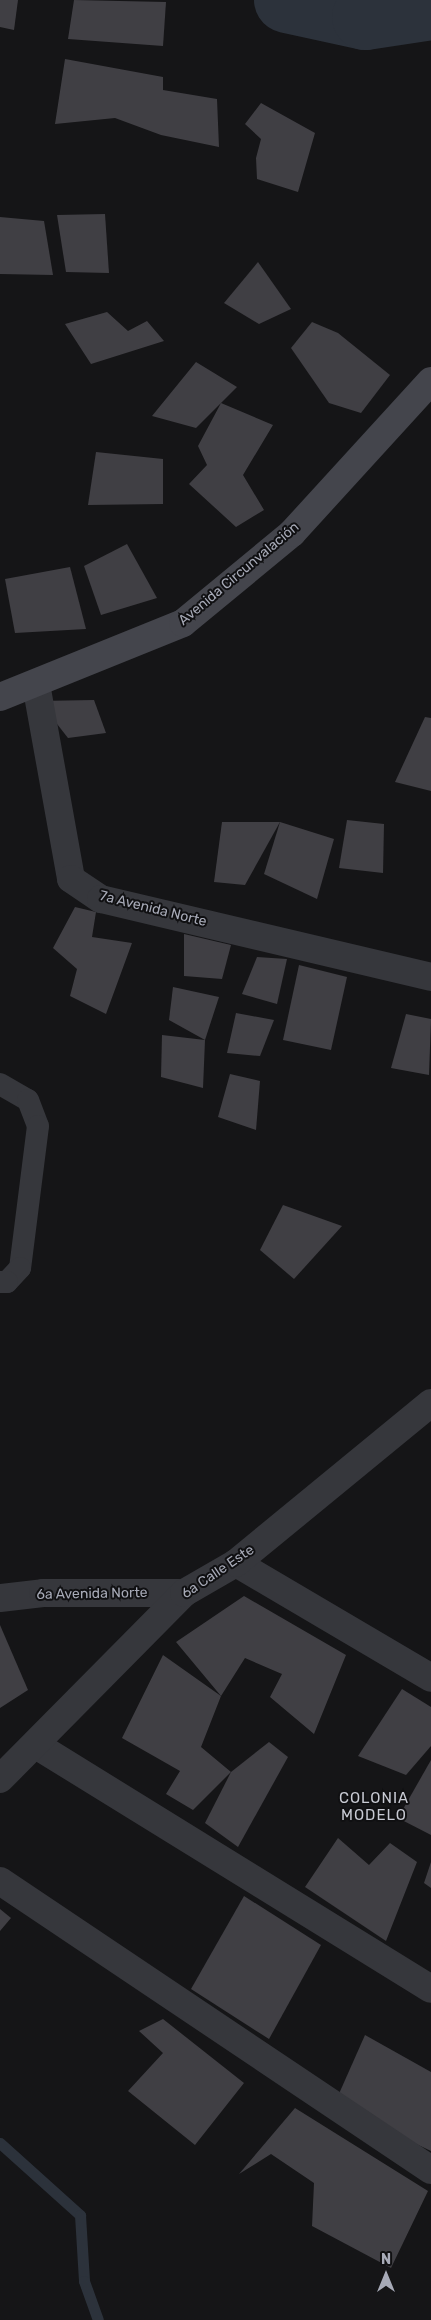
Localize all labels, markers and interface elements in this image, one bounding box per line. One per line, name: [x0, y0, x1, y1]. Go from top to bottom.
street label: Avenida Circunvalación: [175, 519, 303, 629]
street label: 7a Avenida Norte: [97, 887, 209, 931]
street label: 6a Calle Este: [179, 1542, 257, 1602]
street label: 6a Avenida Norte: [36, 1585, 148, 1603]
district label: COLONIA MODELO: [338, 1789, 410, 1824]
north arrow: [361, 2250, 411, 2300]
text: N: [381, 2251, 391, 2268]

